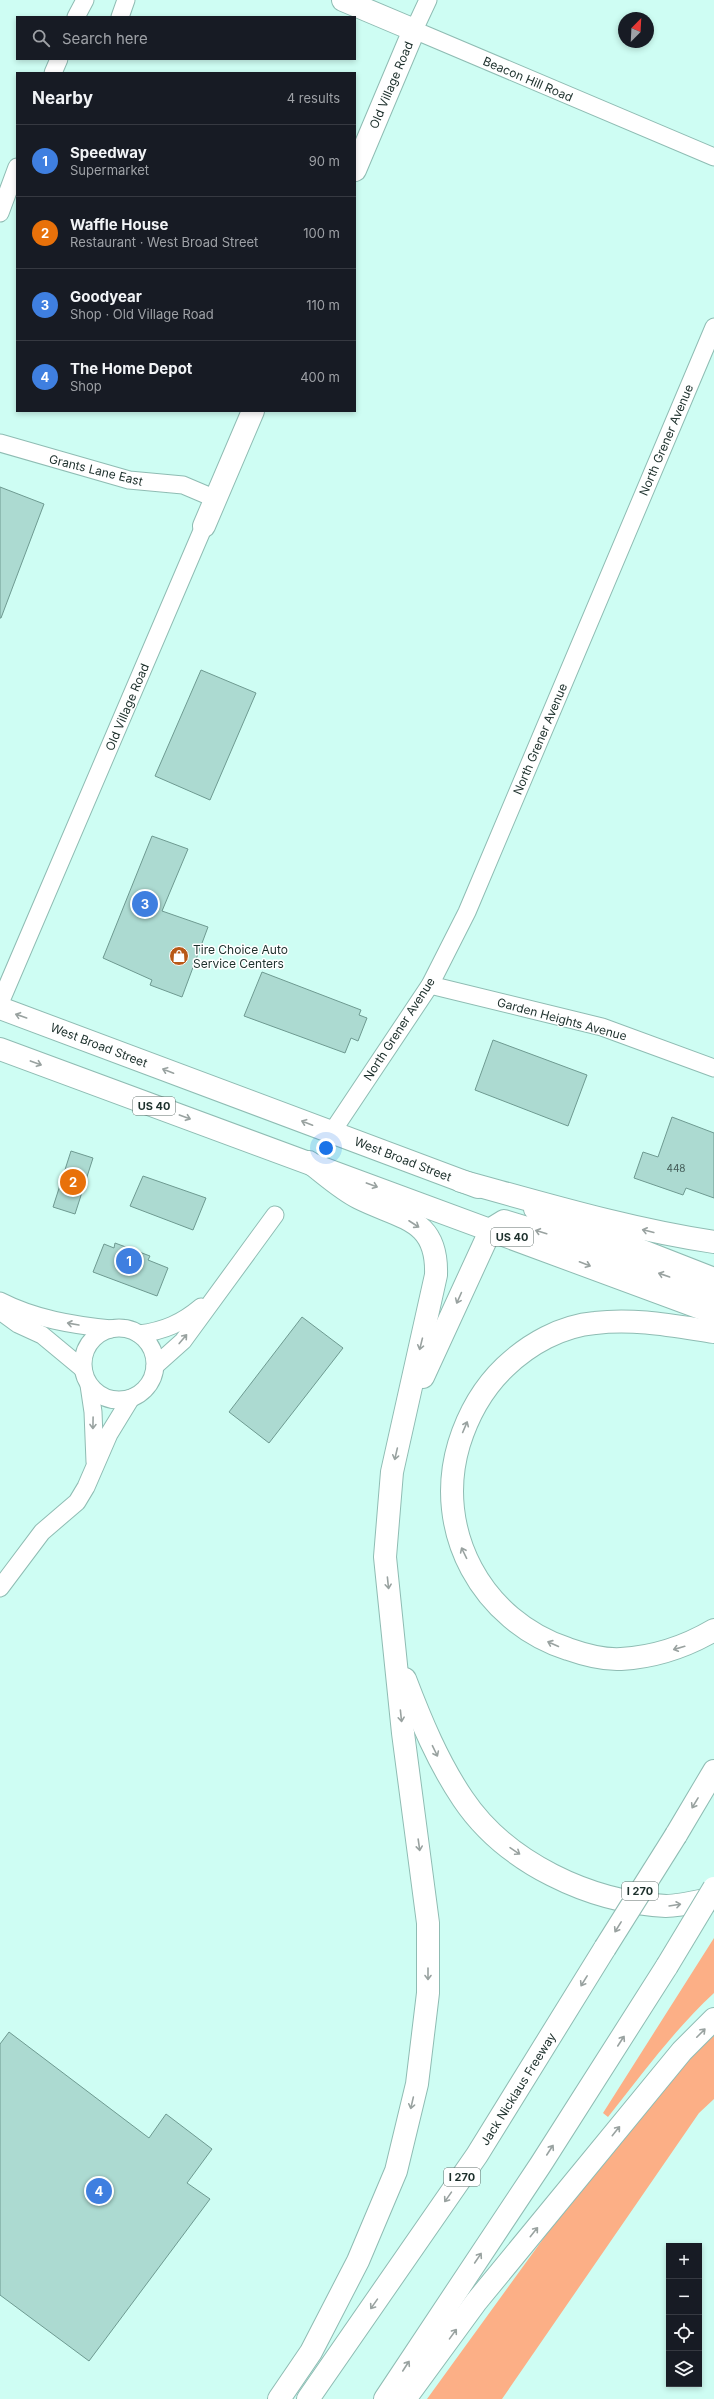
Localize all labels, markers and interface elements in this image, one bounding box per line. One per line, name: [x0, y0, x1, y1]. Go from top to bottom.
north arrow: [618, 12, 654, 48]
search box: [16, 16, 356, 60]
icon: search: [30, 27, 52, 49]
text: Search here: [62, 29, 148, 48]
street label: Old Village Road: [366, 39, 416, 131]
street label: Beacon Hill Road: [481, 53, 575, 105]
text: Nearby: [32, 88, 93, 108]
text: 4 results: [287, 90, 340, 106]
text: Speedway: [70, 143, 147, 162]
text: 1: [42, 153, 48, 169]
text: 90 m: [309, 153, 340, 169]
text: Supermarket: [70, 162, 149, 178]
text: Waffle House: [70, 215, 168, 234]
text: 2: [41, 225, 49, 241]
text: 100 m: [303, 225, 340, 241]
text: Restaurant · West Broad Street: [70, 234, 258, 250]
text: Goodyear: [70, 287, 142, 306]
text: 3: [41, 297, 49, 313]
text: 110 m: [306, 297, 340, 313]
text: Shop · Old Village Road: [70, 306, 214, 322]
text: The Home Depot: [70, 359, 192, 378]
text: 4: [41, 369, 49, 385]
text: 400 m: [300, 369, 340, 385]
text: Shop: [70, 378, 102, 394]
street label: North Grener Avenue: [636, 382, 696, 498]
street label: Grants Lane East: [48, 451, 144, 489]
street label: Old Village Road: [102, 661, 152, 753]
street label: North Grener Avenue: [510, 681, 570, 797]
pin: 3: [132, 889, 158, 919]
place label: Tire Choice Auto Service Centers: [193, 942, 288, 971]
shop icon: Tire Choice Auto Service Centers: [168, 945, 190, 967]
street label: North Grener Avenue: [360, 975, 438, 1083]
street label: Garden Heights Avenue: [495, 994, 629, 1044]
one-way arrow: [15, 1011, 27, 1019]
street label: West Broad Street: [48, 1020, 150, 1070]
one-way arrow: [30, 1060, 42, 1068]
one-way arrow: [162, 1067, 175, 1074]
road number: US 40: [133, 1097, 175, 1115]
one-way arrow: [178, 1114, 190, 1122]
one-way arrow: [301, 1118, 313, 1126]
street label: West Broad Street: [352, 1134, 454, 1184]
your location: [316, 1138, 336, 1158]
house number: 448: [666, 1162, 686, 1174]
pin: 2: [60, 1167, 86, 1197]
one-way arrow: [365, 1182, 377, 1190]
one-way arrow: [409, 1220, 420, 1228]
one-way arrow: [642, 1226, 655, 1234]
road number: US 40: [491, 1228, 533, 1246]
one-way arrow: [535, 1228, 548, 1235]
pin: 1: [116, 1246, 142, 1276]
one-way arrow: [579, 1261, 591, 1269]
one-way arrow: [658, 1271, 670, 1279]
one-way arrow: [455, 1291, 462, 1303]
one-way arrow: [67, 1320, 80, 1328]
one-way arrow: [179, 1334, 188, 1344]
one-way arrow: [417, 1337, 424, 1350]
one-way arrow: [89, 1416, 97, 1429]
one-way arrow: [462, 1421, 469, 1433]
one-way arrow: [392, 1447, 400, 1460]
one-way arrow: [460, 1547, 468, 1559]
one-way arrow: [384, 1576, 391, 1589]
one-way arrow: [547, 1640, 559, 1647]
one-way arrow: [673, 1645, 686, 1652]
one-way arrow: [398, 1709, 405, 1722]
one-way arrow: [432, 1744, 439, 1756]
one-way arrow: [690, 1797, 698, 1809]
one-way arrow: [415, 1838, 423, 1851]
one-way arrow: [509, 1847, 520, 1855]
road number: I 270: [622, 1882, 658, 1900]
one-way arrow: [668, 1901, 681, 1909]
one-way arrow: [613, 1921, 621, 1933]
one-way arrow: [424, 1967, 432, 1980]
one-way arrow: [580, 1975, 588, 1987]
one-way arrow: [696, 2028, 706, 2038]
street label: Jack Nicklaus Freeway: [477, 2030, 559, 2148]
one-way arrow: [617, 2035, 625, 2047]
one-way arrow: [408, 2096, 415, 2109]
one-way arrow: [612, 2126, 621, 2137]
one-way arrow: [546, 2145, 554, 2156]
road number: I 270: [444, 2168, 480, 2186]
pin: 4: [86, 2176, 112, 2206]
one-way arrow: [444, 2192, 452, 2203]
one-way arrow: [529, 2226, 538, 2237]
map controls: [666, 2243, 702, 2387]
button: +: [666, 2243, 702, 2279]
one-way arrow: [474, 2253, 482, 2264]
button: −: [666, 2279, 702, 2315]
one-way arrow: [370, 2298, 378, 2309]
button: locate: [666, 2315, 702, 2351]
one-way arrow: [449, 2328, 457, 2339]
button: layers: [666, 2351, 702, 2387]
one-way arrow: [402, 2361, 410, 2372]

